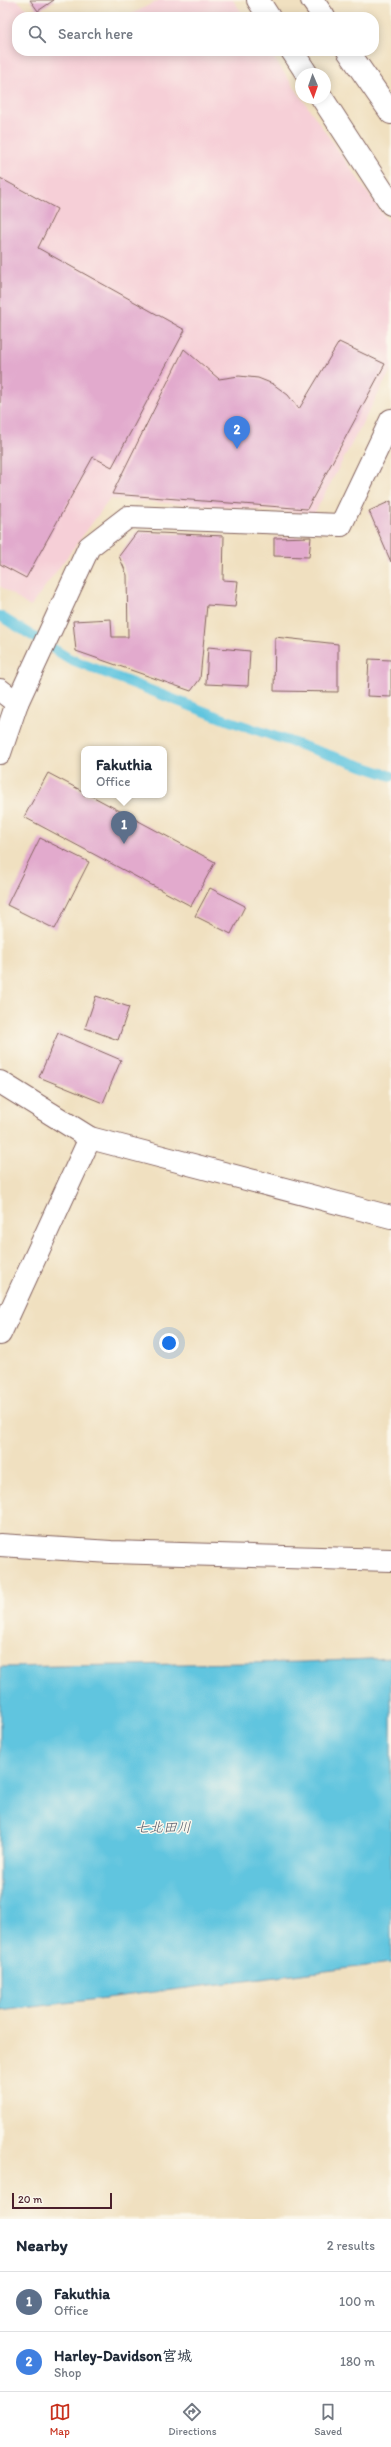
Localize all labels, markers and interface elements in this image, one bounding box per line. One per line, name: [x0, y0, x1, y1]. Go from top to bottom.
search box: [12, 12, 379, 56]
icon: search: [26, 23, 48, 45]
text: Search here: [58, 25, 133, 43]
north arrow: [295, 68, 331, 104]
pin: 2: [224, 416, 250, 449]
popup: [81, 746, 167, 798]
text: Fakuthia: [96, 756, 152, 774]
text: Office: [96, 774, 130, 789]
pin: 1: [111, 811, 137, 844]
your location: [159, 1333, 179, 1353]
water label: 七北田川: [135, 1819, 191, 1836]
scale bar: [12, 2191, 112, 2210]
text: 20 m: [18, 2193, 42, 2206]
text: Nearby: [16, 2235, 68, 2255]
text: 2 results: [327, 2238, 375, 2253]
text: Fakuthia: [54, 2285, 110, 2303]
text: 1: [26, 2294, 32, 2309]
text: 100 m: [339, 2294, 375, 2309]
text: Office: [54, 2303, 89, 2318]
text: Harley-Davidson宮城: [54, 2347, 192, 2365]
text: 2: [26, 2354, 32, 2369]
text: 180 m: [340, 2354, 375, 2369]
text: Shop: [54, 2365, 81, 2380]
tab: Map: [49, 2401, 71, 2438]
tab: Directions: [168, 2401, 217, 2438]
tab: Saved: [314, 2401, 342, 2438]

